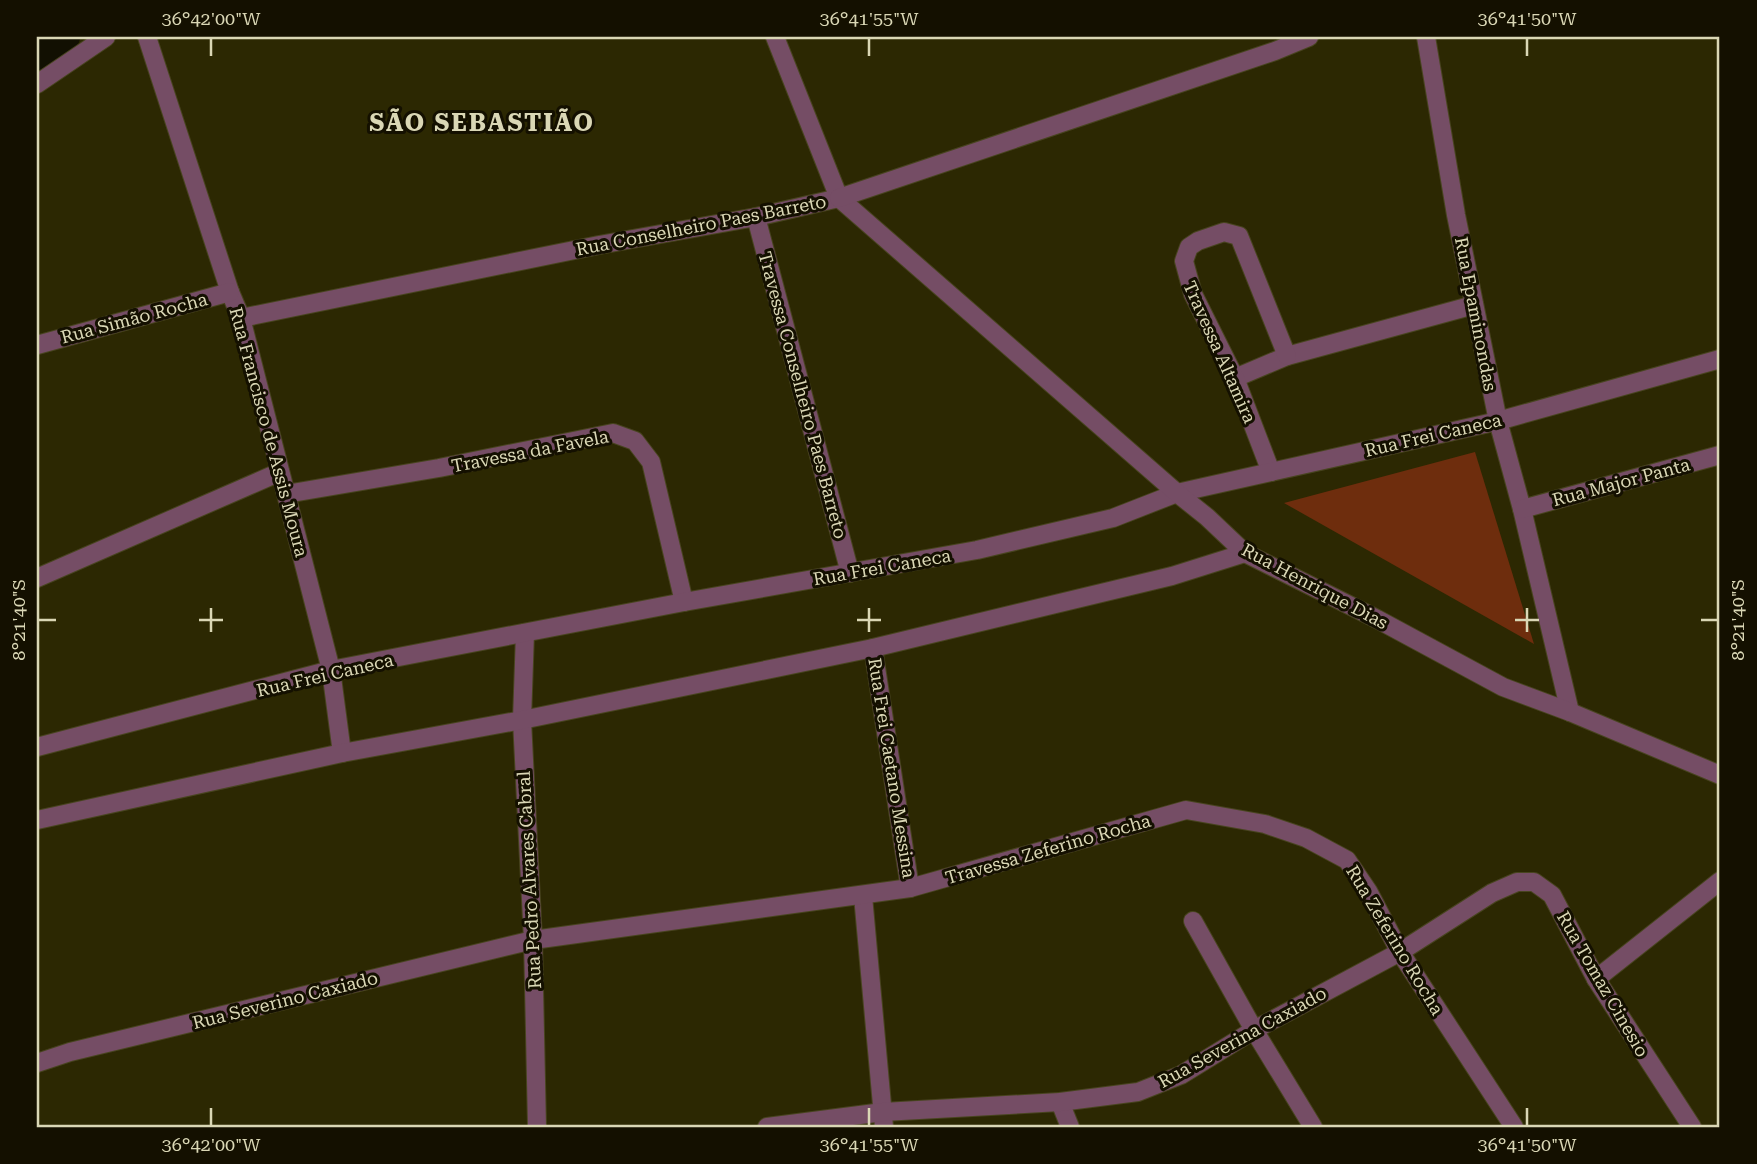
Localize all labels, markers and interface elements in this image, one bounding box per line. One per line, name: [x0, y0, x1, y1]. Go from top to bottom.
text: 36°42'00"W: [162, 8, 261, 29]
text: 36°41'55"W: [820, 8, 919, 29]
text: 36°41'50"W: [1478, 8, 1577, 29]
district label: SÃO SEBASTIÃO: [369, 108, 595, 137]
street label: Rua Conselheiro Paes Barreto: [574, 190, 828, 260]
street label: Rua Epaminondas: [1451, 235, 1501, 393]
street label: Travessa Conselheiro Paes Barreto: [754, 249, 852, 541]
street label: Travessa Altamira: [1179, 278, 1261, 427]
street label: Rua Simão Rocha: [58, 288, 210, 348]
street label: Rua Francisco de Assis Moura: [225, 305, 313, 559]
street label: Rua Frei Caneca: [1363, 409, 1504, 461]
street label: Travessa da Favela: [450, 425, 611, 477]
street label: Rua Major Panta: [1550, 453, 1692, 510]
street label: Rua Henrique Dias: [1238, 539, 1392, 633]
street label: Rua Frei Caneca: [811, 544, 953, 589]
text: 8°21'40"S: [8, 579, 29, 661]
text: 8°21'40"S: [1727, 579, 1748, 661]
street label: Rua Frei Caneca: [255, 649, 396, 701]
street label: Rua Frei Caetano Messina: [864, 656, 920, 880]
street label: Rua Pedro Alvares Cabral: [513, 770, 545, 990]
street label: Travessa Zeferino Rocha: [943, 810, 1153, 888]
street label: Rua Zeferino Rocha: [1342, 861, 1448, 1019]
street label: Rua Tomaz Cinesio: [1553, 908, 1653, 1060]
street label: Rua Severino Caxiado: [190, 967, 380, 1033]
street label: Rua Severina Caxiado: [1154, 982, 1330, 1092]
text: 36°42'00"W: [162, 1134, 261, 1155]
text: 36°41'55"W: [820, 1134, 919, 1155]
text: 36°41'50"W: [1478, 1134, 1577, 1155]

